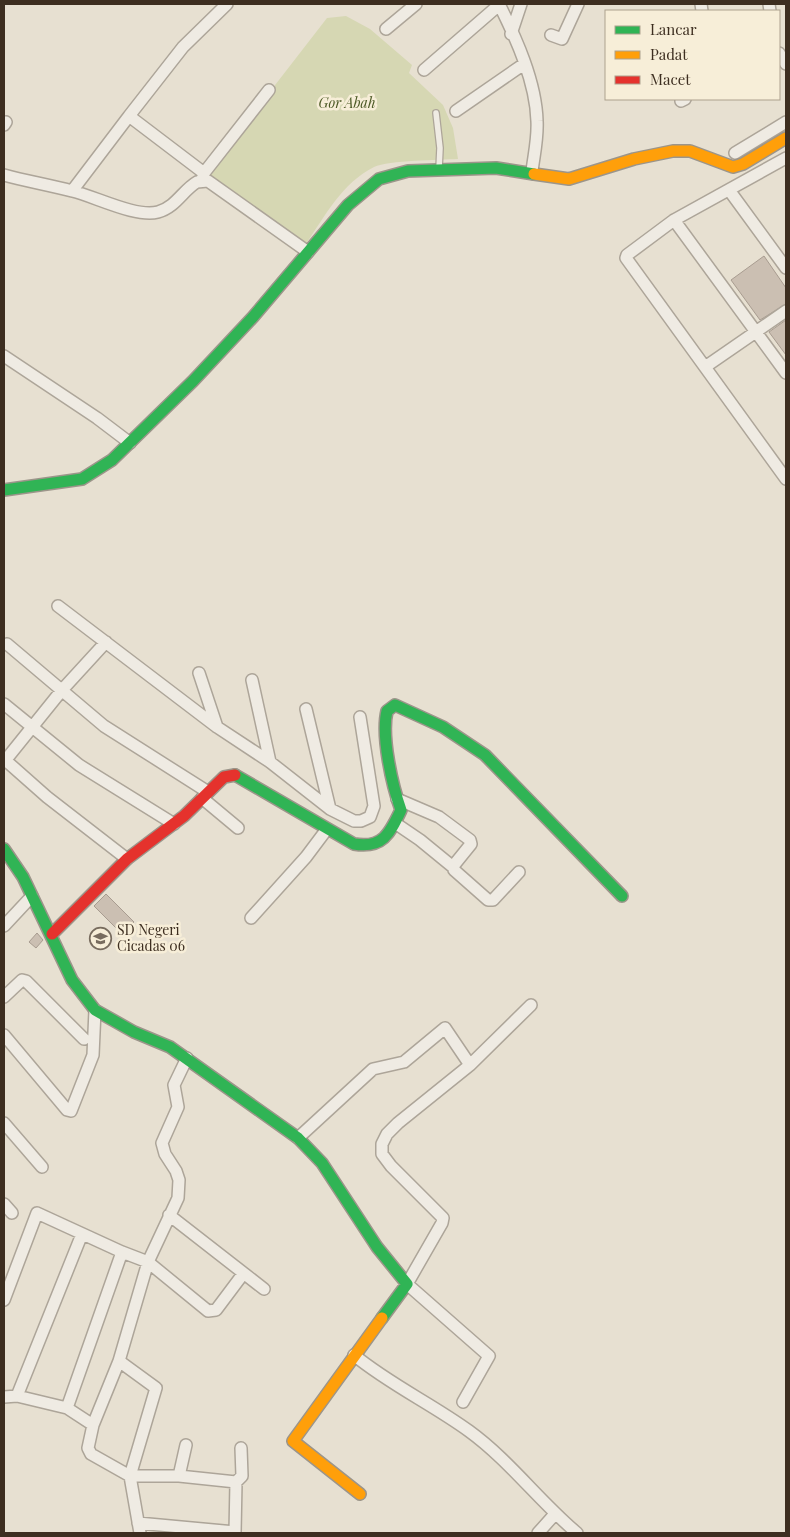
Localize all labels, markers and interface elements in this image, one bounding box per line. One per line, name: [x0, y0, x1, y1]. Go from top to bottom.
legend: [605, 10, 780, 100]
text: Lancar: [650, 19, 697, 39]
text: Padat: [650, 44, 688, 64]
text: Macet: [650, 69, 691, 89]
park label: Gor Abah: [319, 93, 375, 112]
place label: SD Negeri Cicadas 06: [117, 920, 185, 955]
school or university icon: SD Negeri Cicadas 06: [89, 926, 113, 950]

